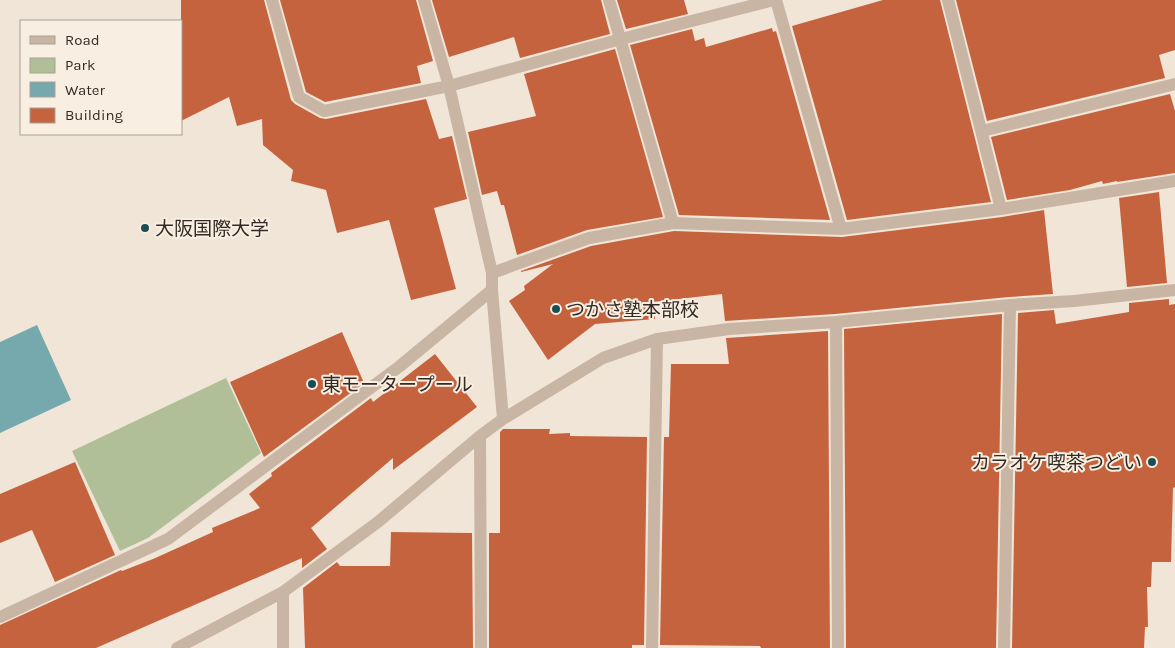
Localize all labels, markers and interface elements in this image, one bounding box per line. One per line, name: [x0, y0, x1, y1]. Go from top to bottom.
legend: [20, 20, 182, 135]
text: Road: [65, 31, 100, 49]
text: Park: [65, 56, 95, 74]
text: Water: [65, 81, 106, 99]
text: Building: [65, 106, 123, 124]
place label: 大阪国際大学: [155, 218, 269, 240]
marker: 大阪国際大学: [139, 222, 151, 234]
place label: つかさ塾本部校: [566, 299, 699, 321]
marker: つかさ塾本部校: [550, 303, 562, 315]
place label: 東モータープール: [322, 374, 473, 396]
marker: 東モータープール: [306, 378, 318, 390]
place label: カラオケ喫茶つどい: [971, 452, 1142, 474]
marker: カラオケ喫茶つどい: [1146, 456, 1158, 468]

